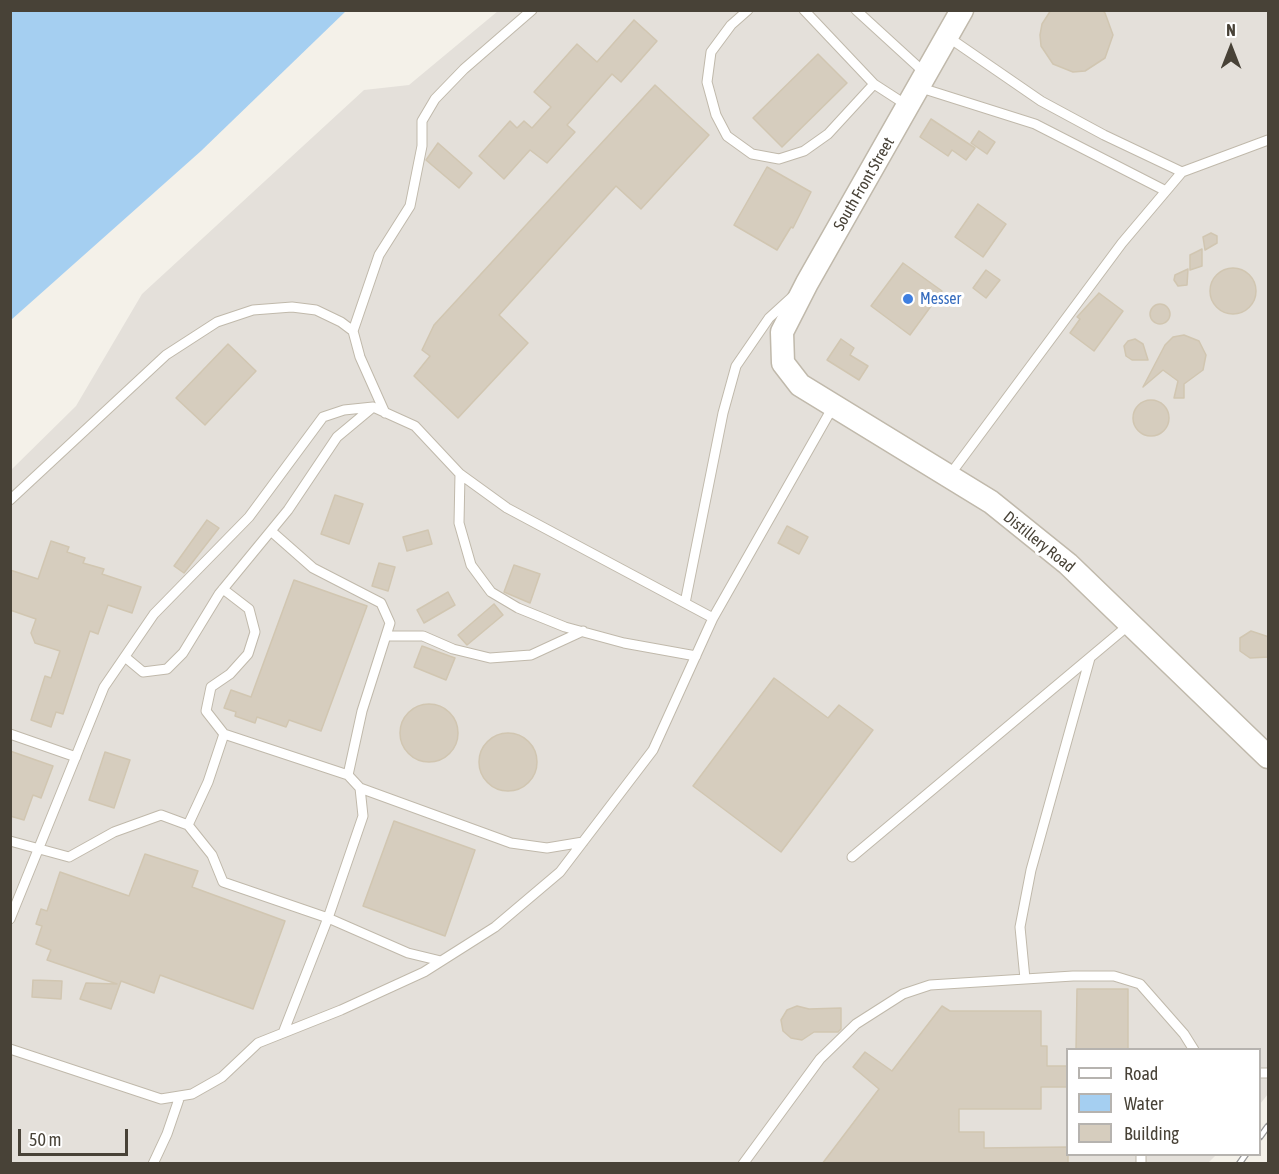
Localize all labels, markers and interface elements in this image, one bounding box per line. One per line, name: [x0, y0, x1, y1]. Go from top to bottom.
north arrow: [1201, 18, 1261, 78]
text: N: [1226, 21, 1236, 39]
street label: South Front Street: [830, 134, 898, 234]
place label: Messer: [920, 289, 961, 309]
marker: Messer: [901, 292, 915, 306]
street label: Distillery Road: [999, 507, 1079, 577]
legend: [1066, 1048, 1261, 1156]
text: Road: [1124, 1063, 1158, 1084]
text: Water: [1124, 1093, 1163, 1114]
scale bar: [21, 1117, 130, 1155]
text: Building: [1124, 1123, 1179, 1144]
text: 50 m: [29, 1129, 61, 1150]

